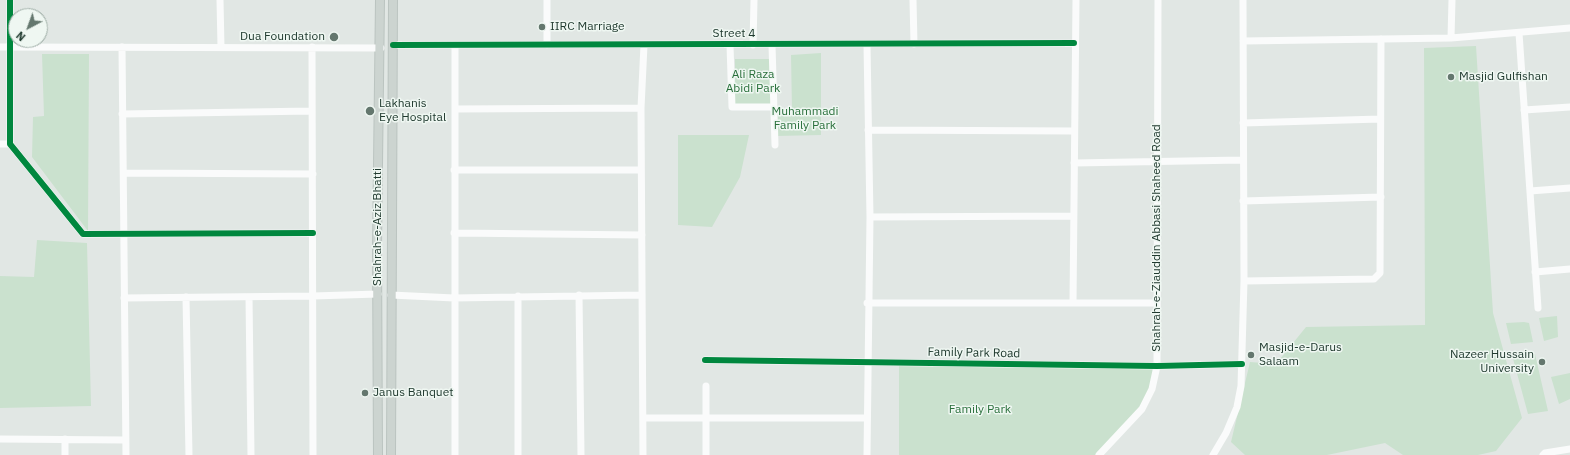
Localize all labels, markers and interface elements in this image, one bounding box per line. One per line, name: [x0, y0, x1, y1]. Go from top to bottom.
north arrow: [8, 8, 48, 48]
place label: IIRC Marriage: [550, 20, 625, 34]
marker: IIRC Marriage: [537, 22, 547, 32]
street label: Street 4: [713, 27, 755, 41]
text: N: [13, 28, 28, 44]
place label: Dua Foundation: [240, 30, 325, 44]
marker: Dua Foundation: [328, 31, 340, 43]
park label: Ali Raza Abidi Park: [726, 68, 780, 96]
place label: Masjid Gulfishan: [1459, 70, 1548, 84]
marker: Masjid Gulfishan: [1446, 72, 1456, 82]
place label: Lakhanis Eye Hospital: [379, 97, 446, 125]
marker: Lakhanis Eye Hospital: [364, 105, 376, 117]
park label: Muhammadi Family Park: [771, 105, 839, 133]
street label: Shahrah-e-Ziauddin Abbasi Shaheed Road: [1150, 124, 1164, 352]
street label: Shahrah-e-Aziz Bhatti: [371, 168, 385, 286]
place label: Masjid-e-Darus Salaam: [1259, 341, 1342, 369]
street label: Family Park Road: [927, 345, 1021, 361]
place label: Nazeer Hussain University: [1450, 348, 1534, 376]
marker: Masjid-e-Darus Salaam: [1246, 350, 1256, 360]
marker: Nazeer Hussain University: [1537, 357, 1547, 367]
place label: Janus Banquet: [373, 386, 453, 400]
marker: Janus Banquet: [360, 388, 370, 398]
park label: Family Park: [949, 403, 1011, 417]

